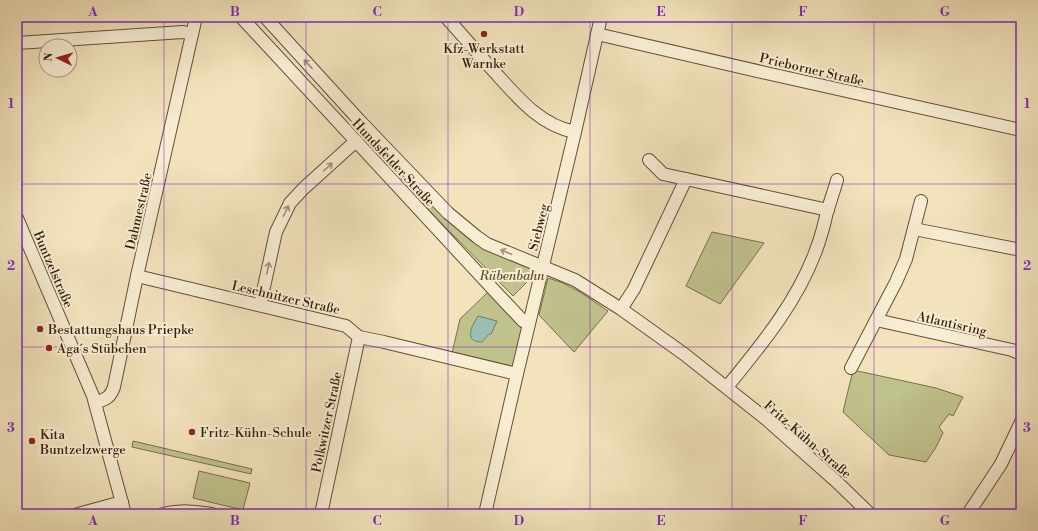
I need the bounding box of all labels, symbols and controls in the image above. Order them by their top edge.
text: A [87,4,98,20]
text: B [230,4,240,20]
text: C [372,4,382,20]
text: D [514,4,524,20]
text: E [656,4,666,20]
text: F [798,4,808,20]
text: G [940,4,951,20]
marker: Kfz-Werkstatt Warnke [479,29,489,39]
north arrow [38,38,78,78]
place label: Kfz-Werkstatt Warnke [443,41,525,72]
street label: Prieborner Straße [758,50,866,90]
text: N [42,52,56,62]
one-way arrow [304,58,313,69]
text: 1 [8,96,15,112]
text: 1 [1024,96,1031,112]
street label: Hundsfelder Straße [349,116,438,210]
one-way arrow [323,162,333,171]
street label: Dahmestraße [122,171,156,251]
street label: Siebweg [525,202,553,252]
one-way arrow [283,205,290,217]
street label: Buntzelstraße [29,228,77,311]
one-way arrow [501,248,513,256]
text: 2 [7,258,15,274]
text: 2 [1023,258,1031,274]
one-way arrow [265,262,273,275]
park label: Rübenbahn [478,268,545,284]
street label: Leschnitzer Straße [230,278,342,318]
street label: Atlantisring [914,308,988,340]
place label: Bestattungshaus Priepke [47,322,195,338]
marker: Bestattungshaus Priepke [35,324,45,334]
place label: Aga´s Stübchen [56,341,147,357]
marker: Aga´s Stübchen [44,343,54,353]
street label: Polkwitzer Straße [308,370,346,474]
street label: Fritz-Kühn-Straße [760,397,855,482]
text: 3 [7,420,15,436]
text: 3 [1023,420,1031,436]
place label: Fritz-Kühn-Schule [200,425,312,441]
place label: Kita Buntzelzwerge [39,427,126,458]
marker: Fritz-Kühn-Schule [187,427,197,437]
marker: Kita Buntzelzwerge [27,436,37,446]
text: A [87,513,98,529]
text: B [230,513,240,529]
text: C [372,513,382,529]
text: D [514,513,524,529]
text: E [656,513,666,529]
text: F [798,513,808,529]
text: G [940,513,951,529]

